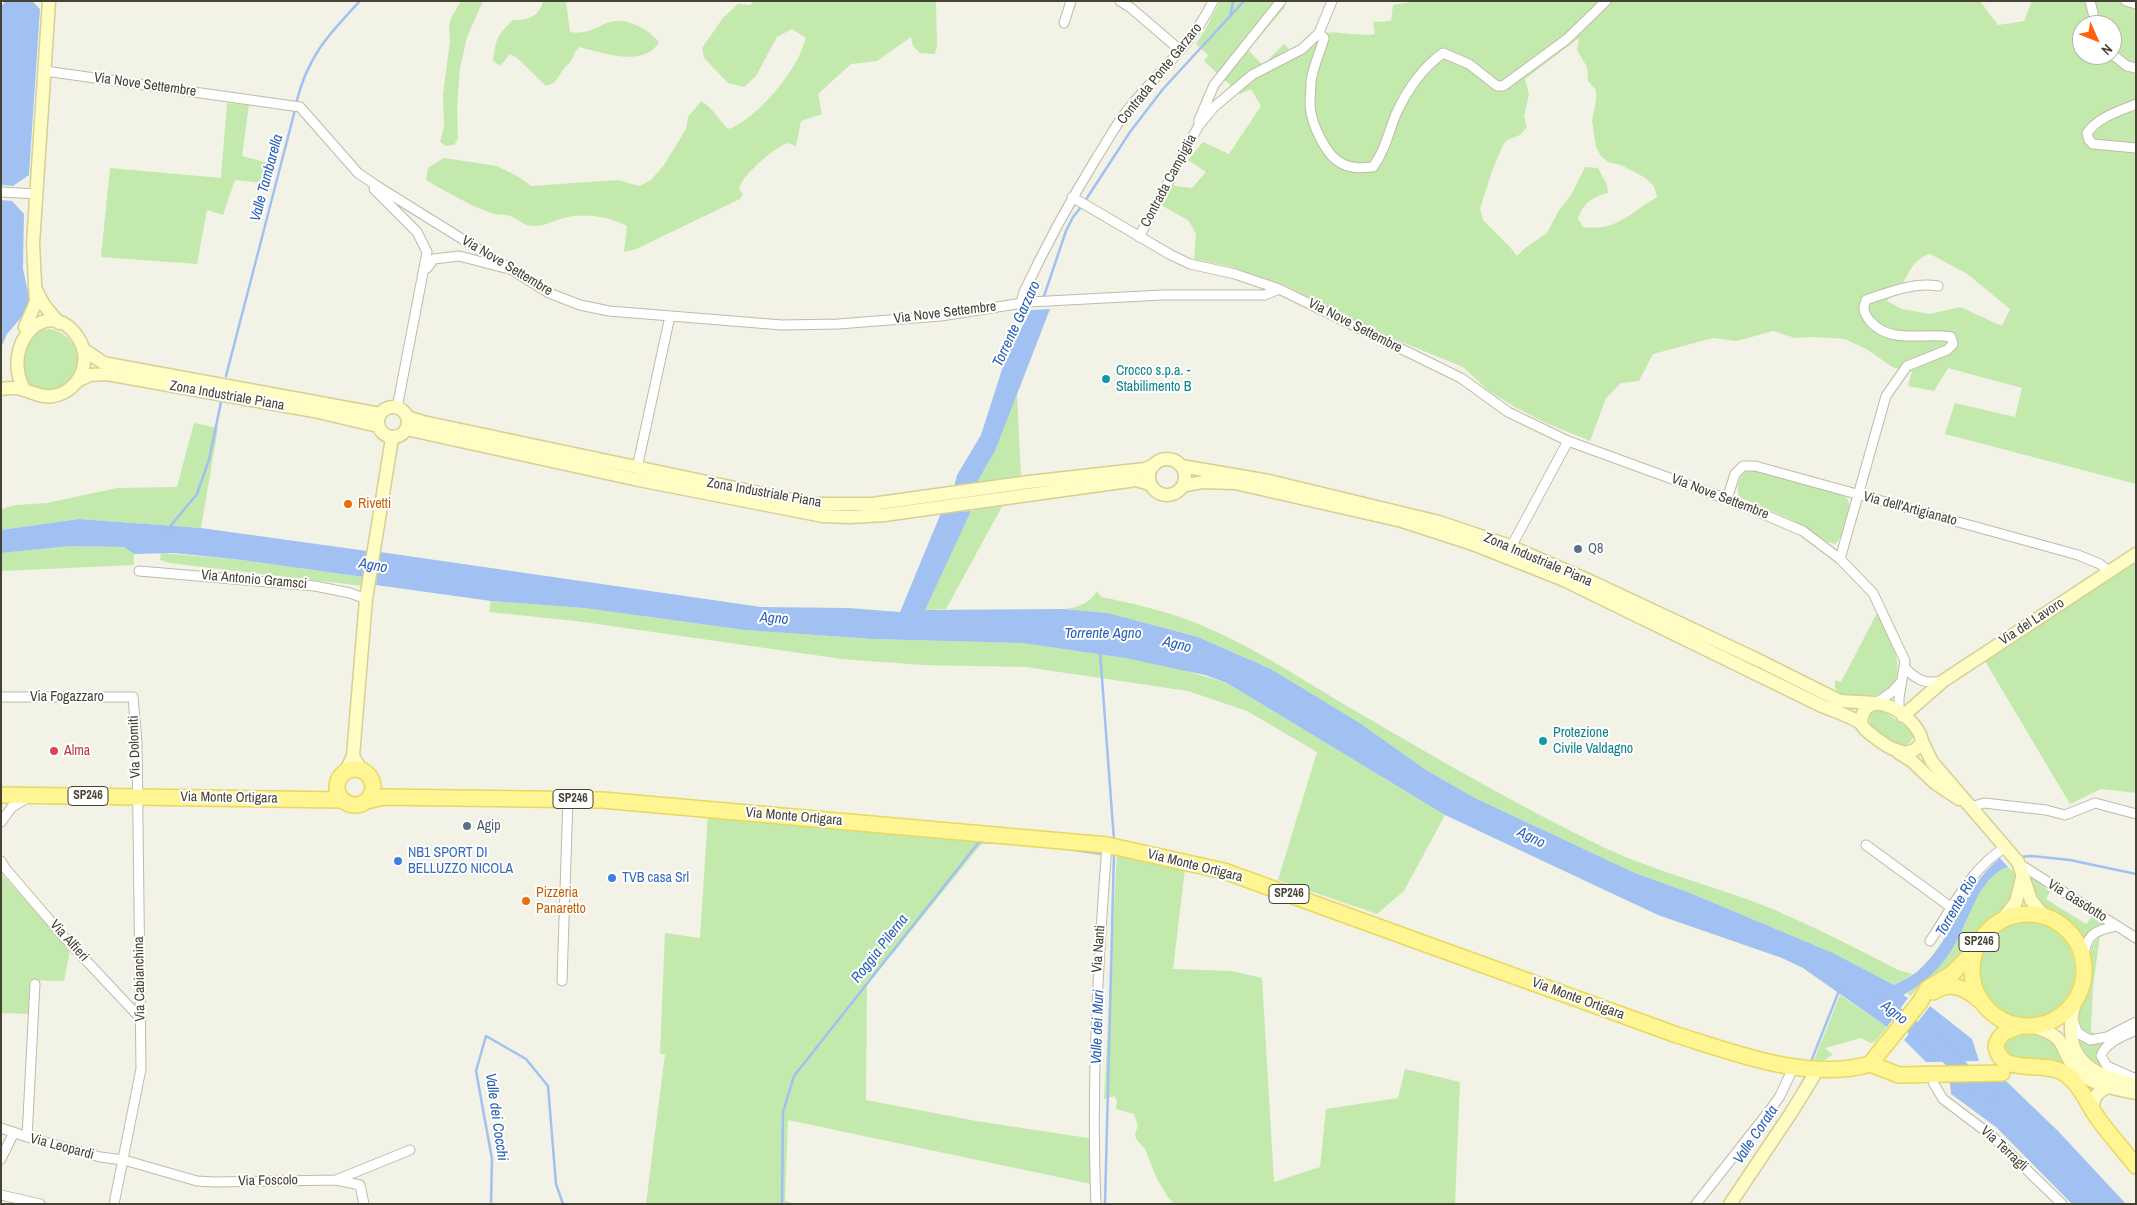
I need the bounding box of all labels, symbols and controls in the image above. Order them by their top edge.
north arrow [2072,15,2122,65]
street label: Contrada Ponte Garzaro [1114,20,1206,128]
text: N [2098,40,2116,59]
street label: Via Nove Settembre [93,70,197,100]
water label: Valle Tambarella [247,132,287,224]
street label: Contrada Campiglia [1137,132,1201,230]
street label: Via Nove Settembre [458,232,556,300]
water label: Torrente Garzaro [989,278,1045,370]
street label: Via Nove Settembre [1305,295,1405,357]
street label: Via Nove Settembre [893,298,997,328]
place label: Crocco s.p.a. - Stabilimento B [1116,363,1191,396]
marker: Crocco s.p.a. - Stabilimento B [1100,373,1112,385]
street label: Zona Industriale Piana [168,378,286,414]
street label: Via Nove Settembre [1669,471,1771,523]
street label: Zona Industriale Piana [705,475,823,511]
street label: Via dell'Artigianato [1861,488,1959,530]
place label: Rivetti [358,496,391,512]
marker: Rivetti [342,498,354,510]
street label: Zona Industriale Piana [1481,530,1595,590]
place label: Q8 [1588,541,1603,557]
marker: Q8 [1572,543,1584,555]
water label: Agno [357,555,389,577]
street label: Via Antonio Gramsci [200,567,308,593]
street label: Via del Lavoro [1996,595,2068,649]
water label: Agno [759,609,789,629]
water label: Torrente Agno [1065,625,1141,643]
water label: Agno [1161,633,1193,657]
street label: Via Fogazzaro [30,689,104,705]
street label: Via Dolomiti [126,715,144,779]
place label: Protezione Civile Valdagno [1553,725,1633,758]
marker: Protezione Civile Valdagno [1537,735,1549,747]
place label: Alma [64,743,90,759]
marker: Alma [48,745,60,757]
road number: SP246 [68,786,108,806]
street label: Via Monte Ortigara [180,789,278,807]
road number: SP246 [553,790,593,809]
street label: Via Monte Ortigara [745,804,843,830]
place label: Agip [477,818,501,834]
marker: Agip [461,820,473,832]
water label: Agno [1514,824,1548,852]
place label: NB1 SPORT DI BELLUZZO NICOLA [408,845,513,878]
street label: Via Monte Ortigara [1146,846,1244,886]
marker: NB1 SPORT DI BELLUZZO NICOLA [392,855,404,867]
place label: TVB casa Srl [622,870,689,886]
marker: TVB casa Srl [606,872,618,884]
water label: Torrente Rio [1932,872,1982,940]
street label: Via Gasdotto [2044,876,2110,926]
road number: SP246 [1269,884,1309,904]
place label: Pizzeria Panaretto [536,885,586,918]
marker: Pizzeria Panaretto [520,895,532,907]
water label: Roggia Pilerna [848,911,912,987]
street label: Via Alfieri [46,917,92,965]
street label: Via Nanti [1089,925,1109,973]
road number: SP246 [1959,932,1999,952]
street label: Via Cabianchina [131,936,149,1022]
street label: Via Monte Ortigara [1529,974,1627,1024]
water label: Valle dei Muri [1088,989,1108,1065]
water label: Agno [1877,997,1911,1029]
water label: Valle dei Cocchi [481,1072,511,1162]
water label: Valle Corata [1730,1102,1782,1168]
street label: Via Terragli [1977,1123,2031,1175]
street label: Via Leopardi [28,1130,96,1164]
street label: Via Foscolo [238,1172,298,1190]

